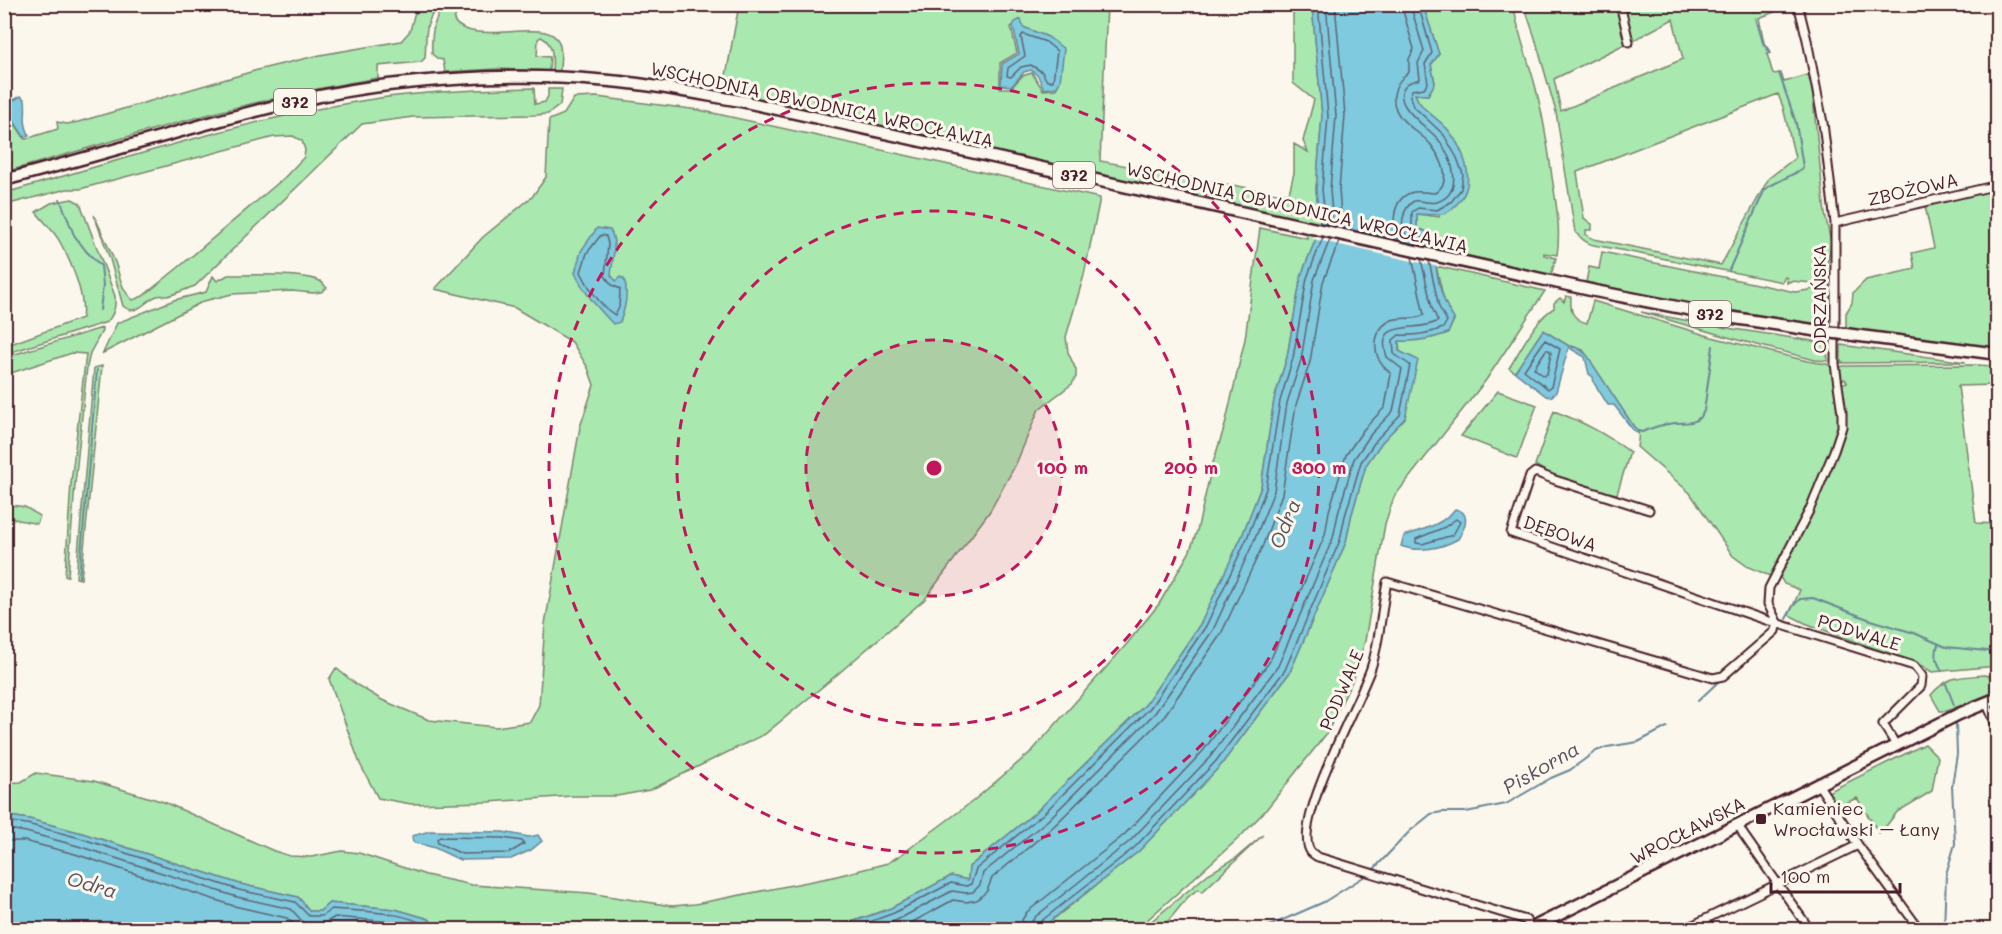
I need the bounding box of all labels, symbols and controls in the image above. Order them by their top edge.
street label: WSCHODNIA OBWODNICA WROCŁAWIA [648,56,996,152]
road number: 372 [274,89,316,115]
street label: WSCHODNIA OBWODNICA WROCŁAWIA [1124,156,1471,258]
road number: 372 [1053,162,1095,188]
street label: ZBOŻOWA [1865,167,1960,211]
street label: ODRZAŃSKA [1807,244,1831,354]
road number: 372 [1689,301,1731,327]
text: 100 m [1036,455,1088,479]
text: 200 m [1164,455,1218,479]
text: 300 m [1292,455,1346,479]
centre of rings [924,458,944,478]
water label: Odra [1262,495,1306,552]
street label: DĘBOWA [1520,509,1600,557]
street label: PODWALE [1815,608,1904,656]
street label: PODWALE [1313,645,1369,734]
water label: Piskorna [1498,735,1583,799]
street label: WROCŁAWSKA [1626,791,1749,869]
place label: Kamieniec Wrocławski – Łany [1773,796,1940,841]
marker: Kamieniec Wrocławski – Łany [1754,812,1768,826]
scale bar [1771,856,1900,894]
text: 100 m [1780,864,1830,888]
water label: Odra [64,865,120,904]

